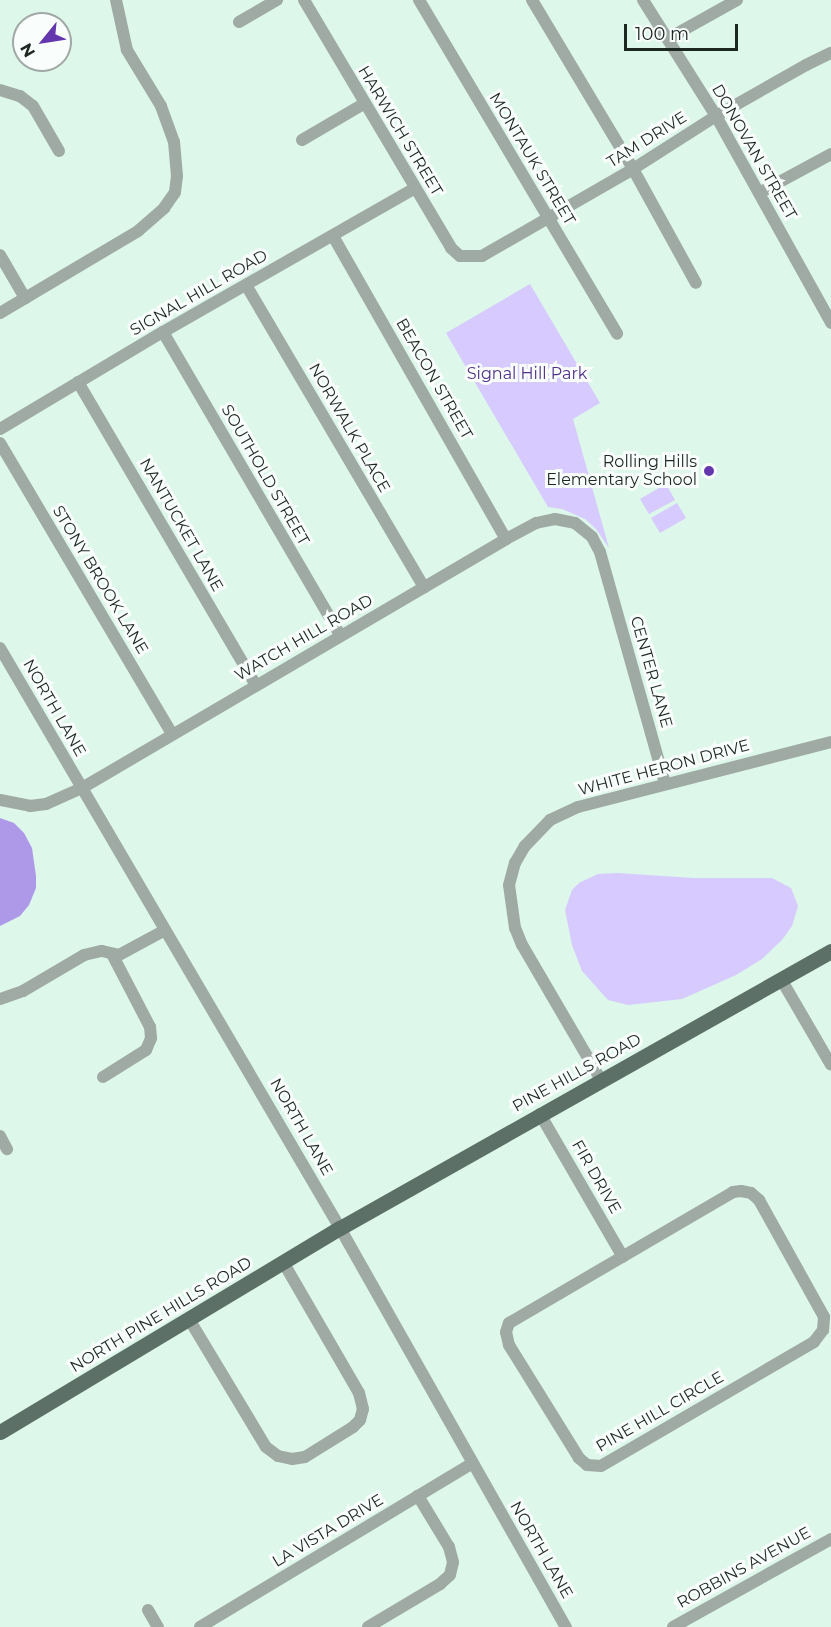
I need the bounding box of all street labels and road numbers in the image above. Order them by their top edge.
street label: HARWICH STREET [354,63,446,199]
street label: DONOVAN STREET [707,81,801,223]
street label: MONTAUK STREET [485,89,579,229]
street label: TAM DRIVE [604,108,690,172]
street label: SIGNAL HILL ROAD [127,246,271,340]
street label: BEACON STREET [392,315,476,443]
street label: NORWALK PLACE [304,360,394,496]
street label: SOUTHOLD STREET [217,401,313,549]
street label: NANTUCKET LANE [135,455,227,595]
street label: STONY BROOK LANE [48,502,152,658]
street label: WATCH HILL ROAD [232,591,376,685]
street label: CENTER LANE [626,614,676,730]
street label: NORTH LANE [18,656,90,760]
street label: WHITE HERON DRIVE [576,736,752,800]
street label: PINE HILLS ROAD [509,1030,645,1116]
street label: NORTH LANE [265,1075,337,1179]
street label: FIR DRIVE [567,1137,625,1217]
street label: NORTH PINE HILLS ROAD [67,1253,255,1377]
street label: PINE HILL CIRCLE [593,1368,727,1456]
street label: LA VISTA DRIVE [269,1490,387,1572]
street label: NORTH LANE [505,1498,577,1602]
street label: ROBBINS AVENUE [674,1523,814,1613]

